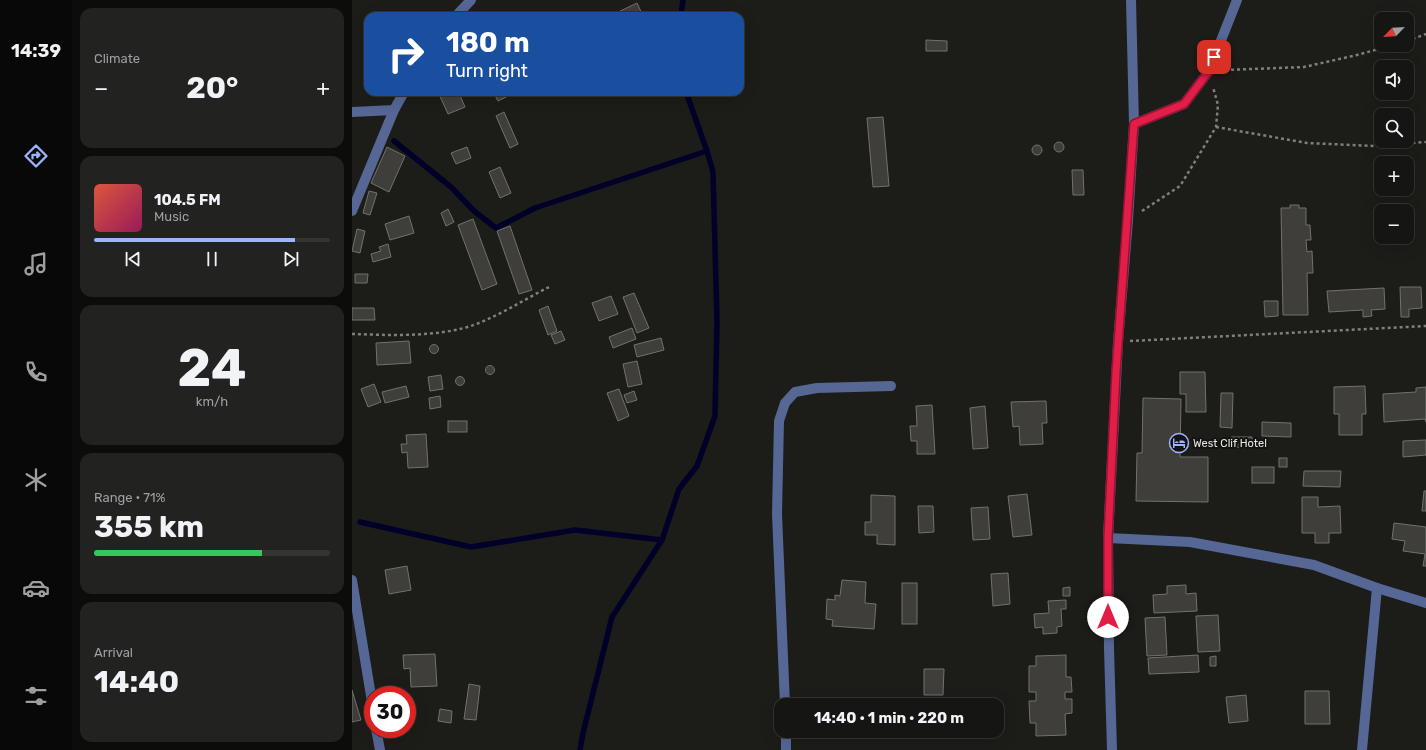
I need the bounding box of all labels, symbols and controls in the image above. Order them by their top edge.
north arrow [1374,12,1414,52]
map controls [1374,12,1414,244]
text: 180 m [446,26,530,59]
icon: right [380,28,432,80]
text: 14:39 [11,40,61,62]
pin [1197,40,1231,74]
icon: arrive [1203,46,1225,68]
text: Climate [94,51,140,66]
text: Turn right [446,60,528,82]
button: sound [1374,60,1414,100]
text: 20° [186,70,238,106]
text: − [94,75,108,102]
text: + [316,75,330,102]
button: search [1374,108,1414,148]
icon: directions [22,142,50,170]
button: + [1374,156,1414,196]
text: 104.5 FM [154,191,221,209]
button: − [1374,204,1414,244]
text: Music [154,209,189,224]
icon: previous [122,248,144,270]
icon: pause [201,248,223,270]
icon: next [280,248,302,270]
icon: music [22,250,50,278]
text: 24 [177,337,247,399]
icon: phone [22,358,50,386]
text: km/h [196,394,228,409]
hotel icon: West Clif Hotel [1168,432,1190,454]
place label: West Clif Hotel [1193,437,1267,450]
icon: climate [22,466,50,494]
text: Range · 71% [94,490,165,505]
text: 355 km [94,509,204,545]
icon: car [22,574,50,602]
position arrow [1087,596,1129,638]
text: Arrival [94,645,133,660]
text: 14:40 [94,664,179,700]
icon: filters [22,682,50,710]
speed limit sign: 30 [364,686,416,738]
text: 14:40 · 1 min · 220 m [814,709,964,727]

